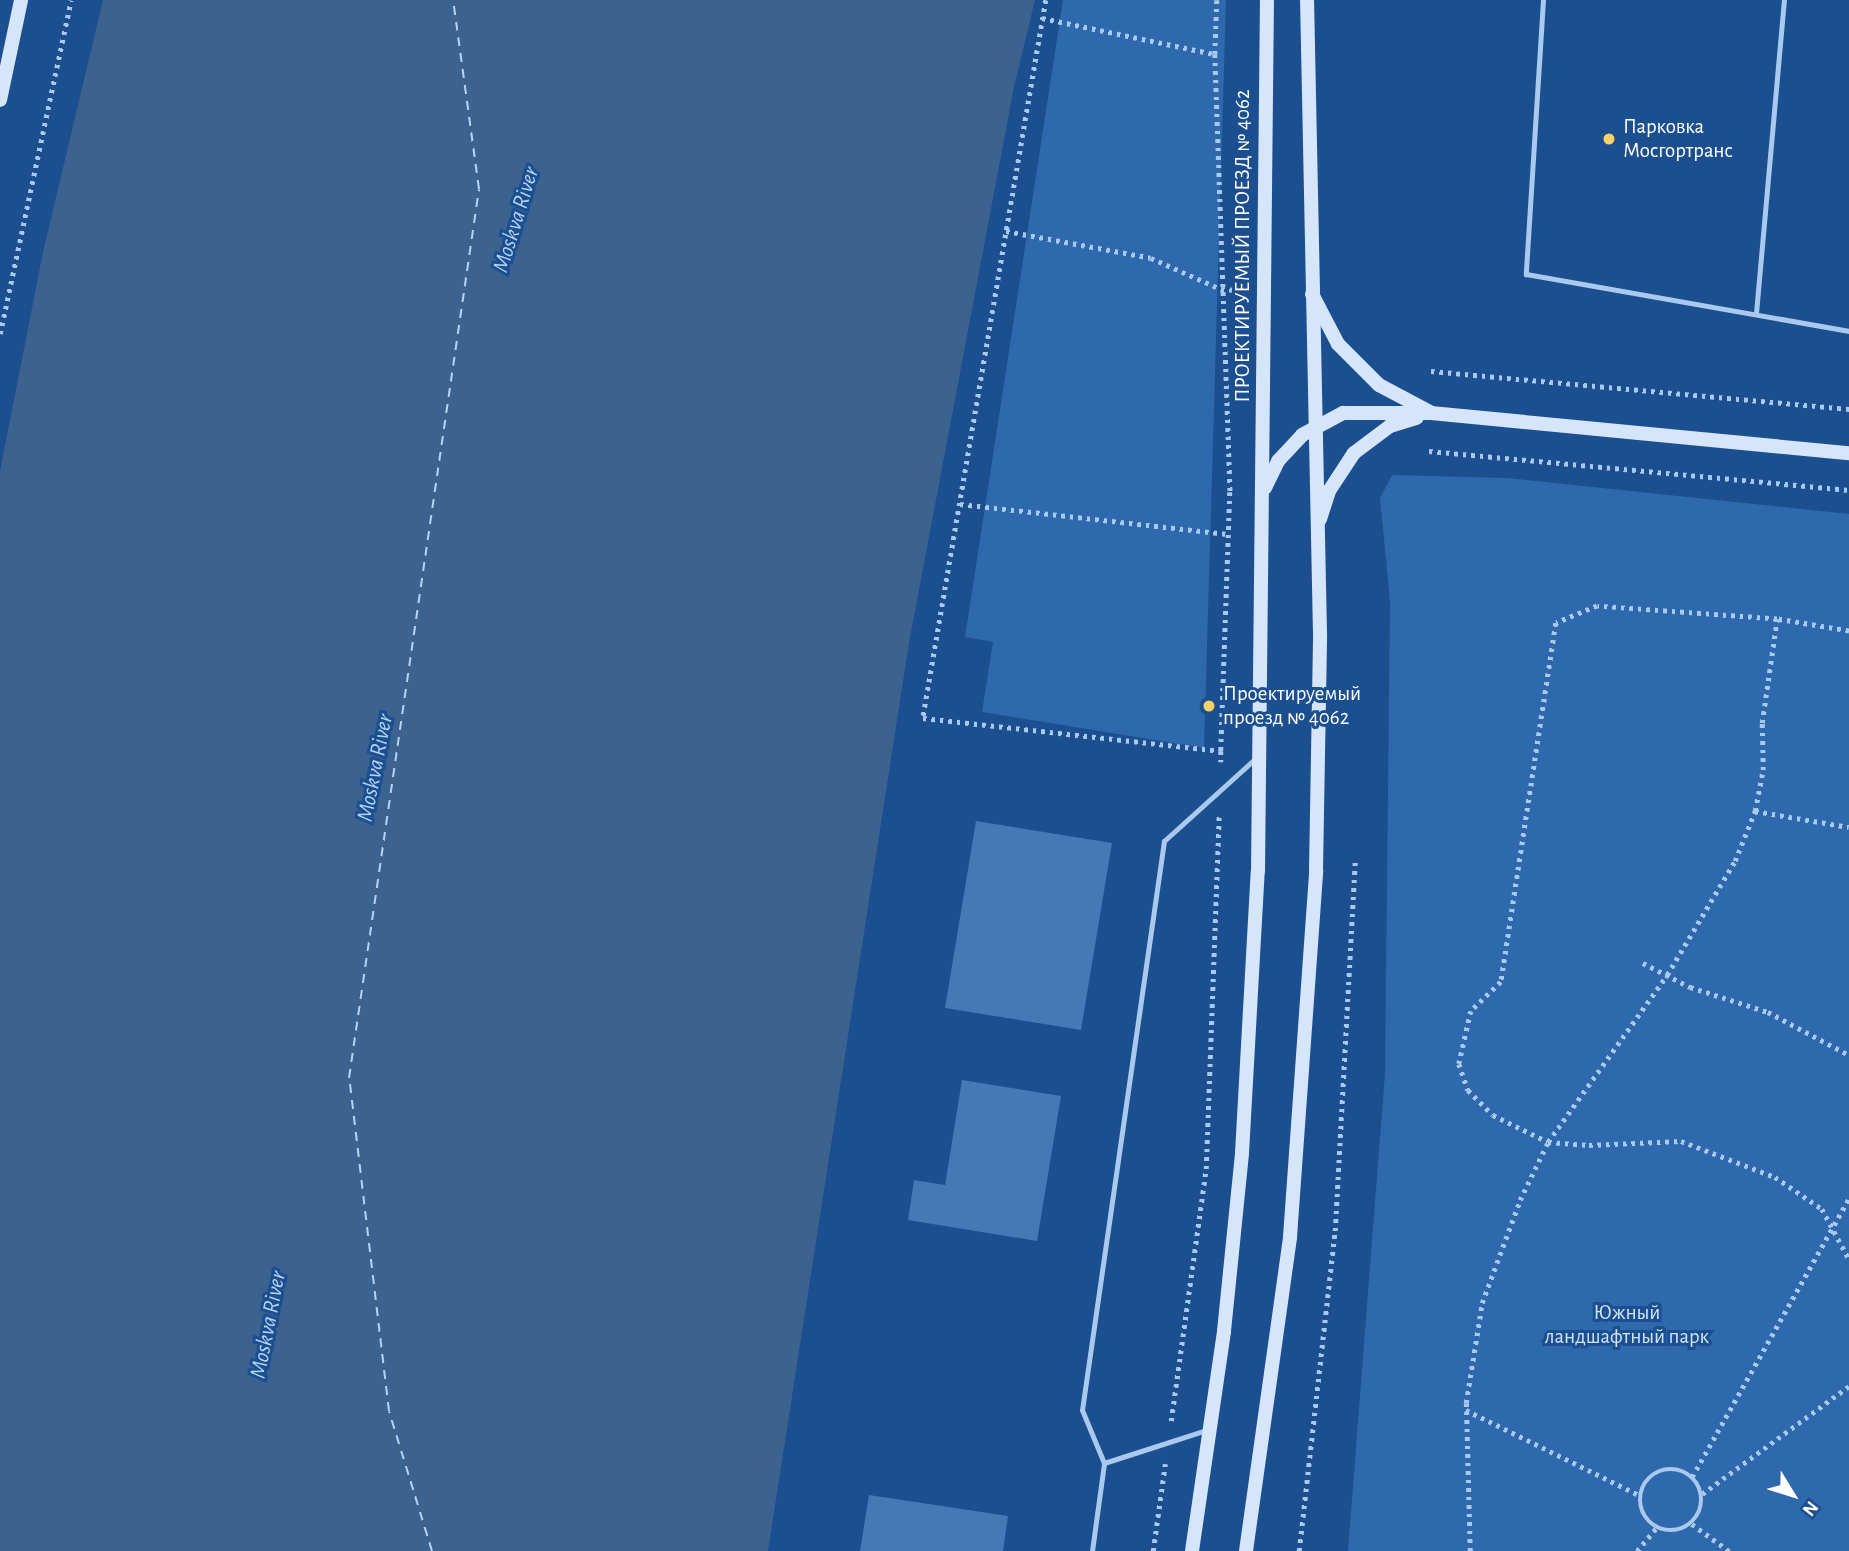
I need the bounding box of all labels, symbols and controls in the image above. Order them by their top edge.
street label: ПРОЕКТИРУЕМЫЙ ПРОЕЗД № 4062 [1230,89,1256,403]
place label: Парковка Мосгортранс [1623,114,1733,164]
marker: Парковка Мосгортранс [1601,131,1617,147]
water label: Moskva River [488,164,546,276]
place label: Проектируемый проезд № 4062 [1223,681,1361,731]
marker: Проектируемый проезд № 4062 [1201,698,1217,714]
water label: Moskva River [352,712,400,824]
water label: Moskva River [245,1269,293,1381]
park label: Южный ландшафтный парк [1545,1300,1709,1350]
north arrow [1758,1460,1828,1530]
text: N [1798,1497,1821,1519]

